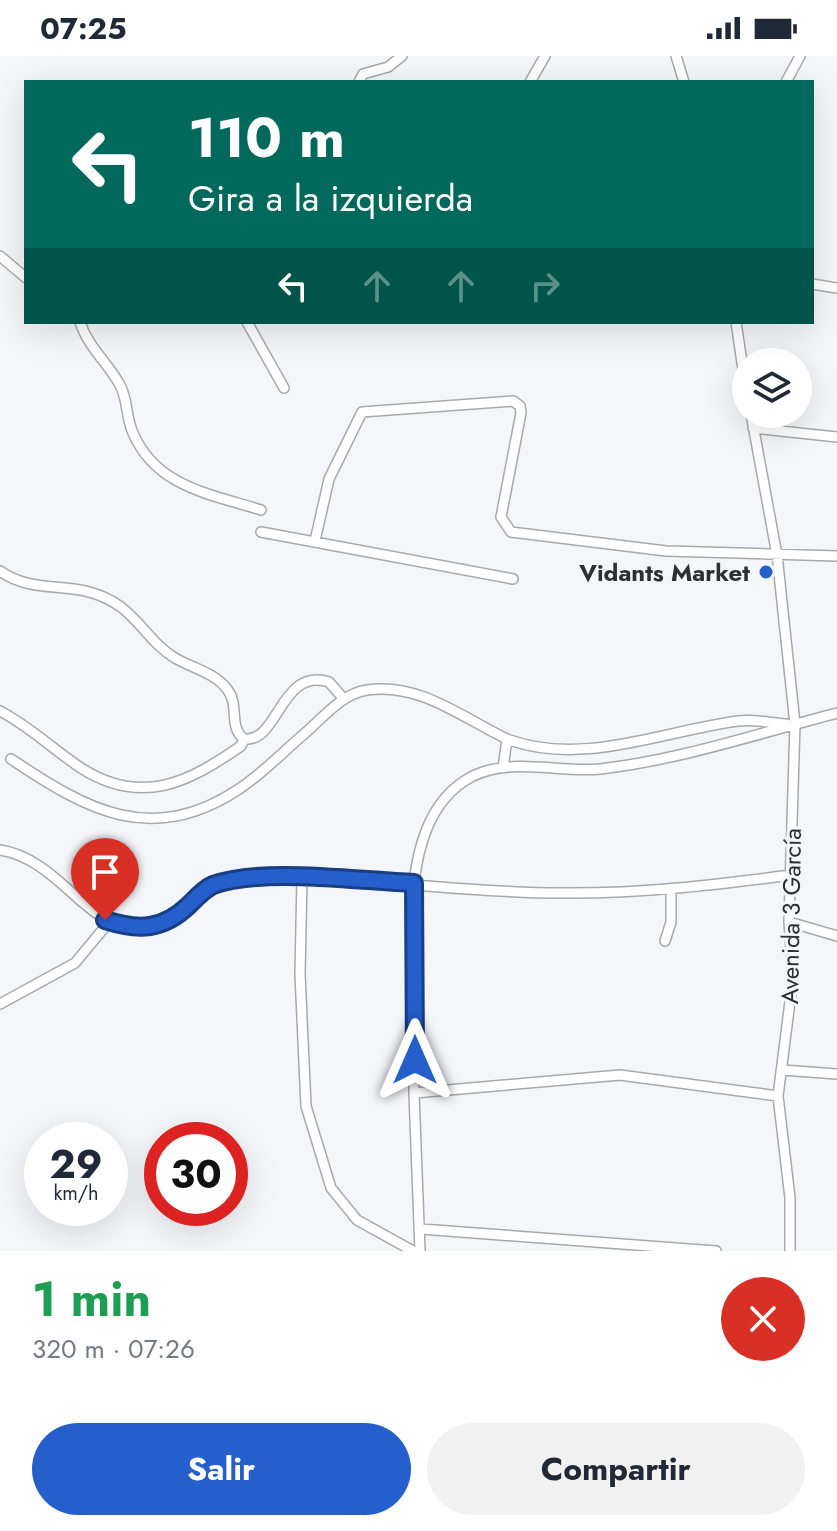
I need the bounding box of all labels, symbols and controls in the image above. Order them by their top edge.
text: 07:25 [40,7,127,50]
text: 110 m [188,97,345,178]
icon: left [56,112,160,216]
text: Gira a la izquierda [188,172,473,224]
icon: left [271,264,315,308]
icon: ahead [355,264,399,308]
icon: ahead [439,264,483,308]
icon: right [523,264,567,308]
map controls [732,348,812,428]
button: layers [732,348,812,428]
place label: Vidants Market [578,555,750,590]
marker: Vidants Market [757,563,775,581]
street label: Avenida 3 García [772,828,810,1004]
pin [71,838,139,920]
icon: arrive [83,850,127,894]
position arrow [373,1018,457,1102]
speed limit sign: 30 [144,1122,248,1226]
text: 29 [50,1135,103,1193]
text: km/h [53,1179,99,1208]
text: 1 min [32,1265,151,1334]
button: close [721,1277,805,1361]
text: 320 m · 07:26 [32,1330,195,1368]
button: Salir [32,1423,411,1515]
button: Compartir [427,1423,805,1515]

